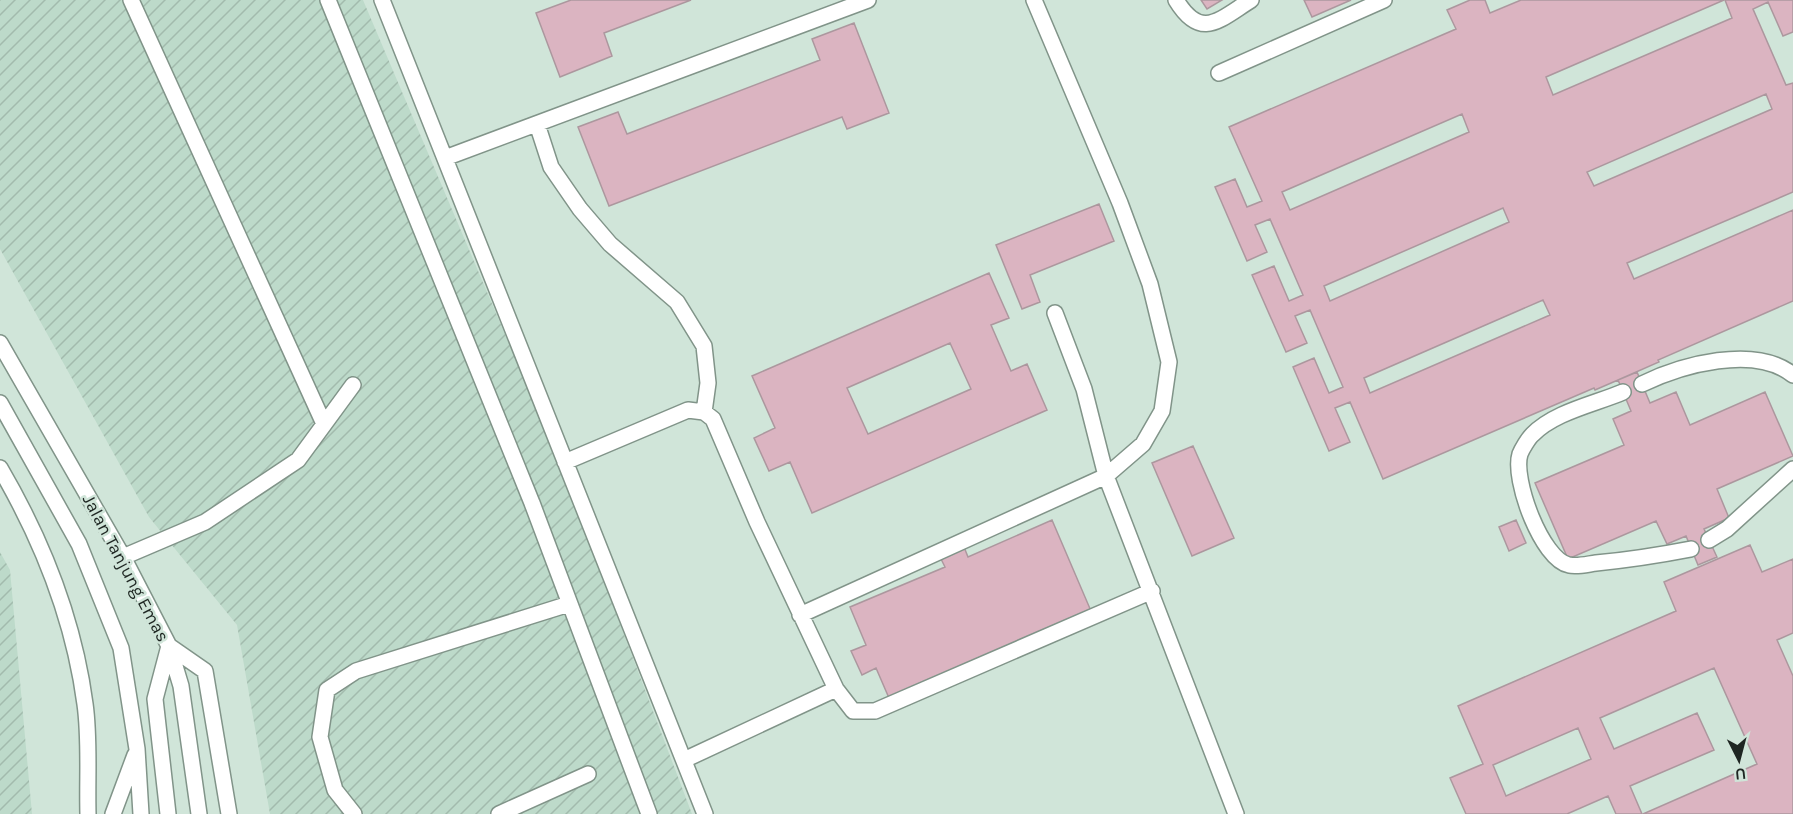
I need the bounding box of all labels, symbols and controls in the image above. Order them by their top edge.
street label: Jalan Tanjung Emas [78,491,174,645]
north arrow [1709,730,1769,790]
text: U [1734,764,1747,784]

